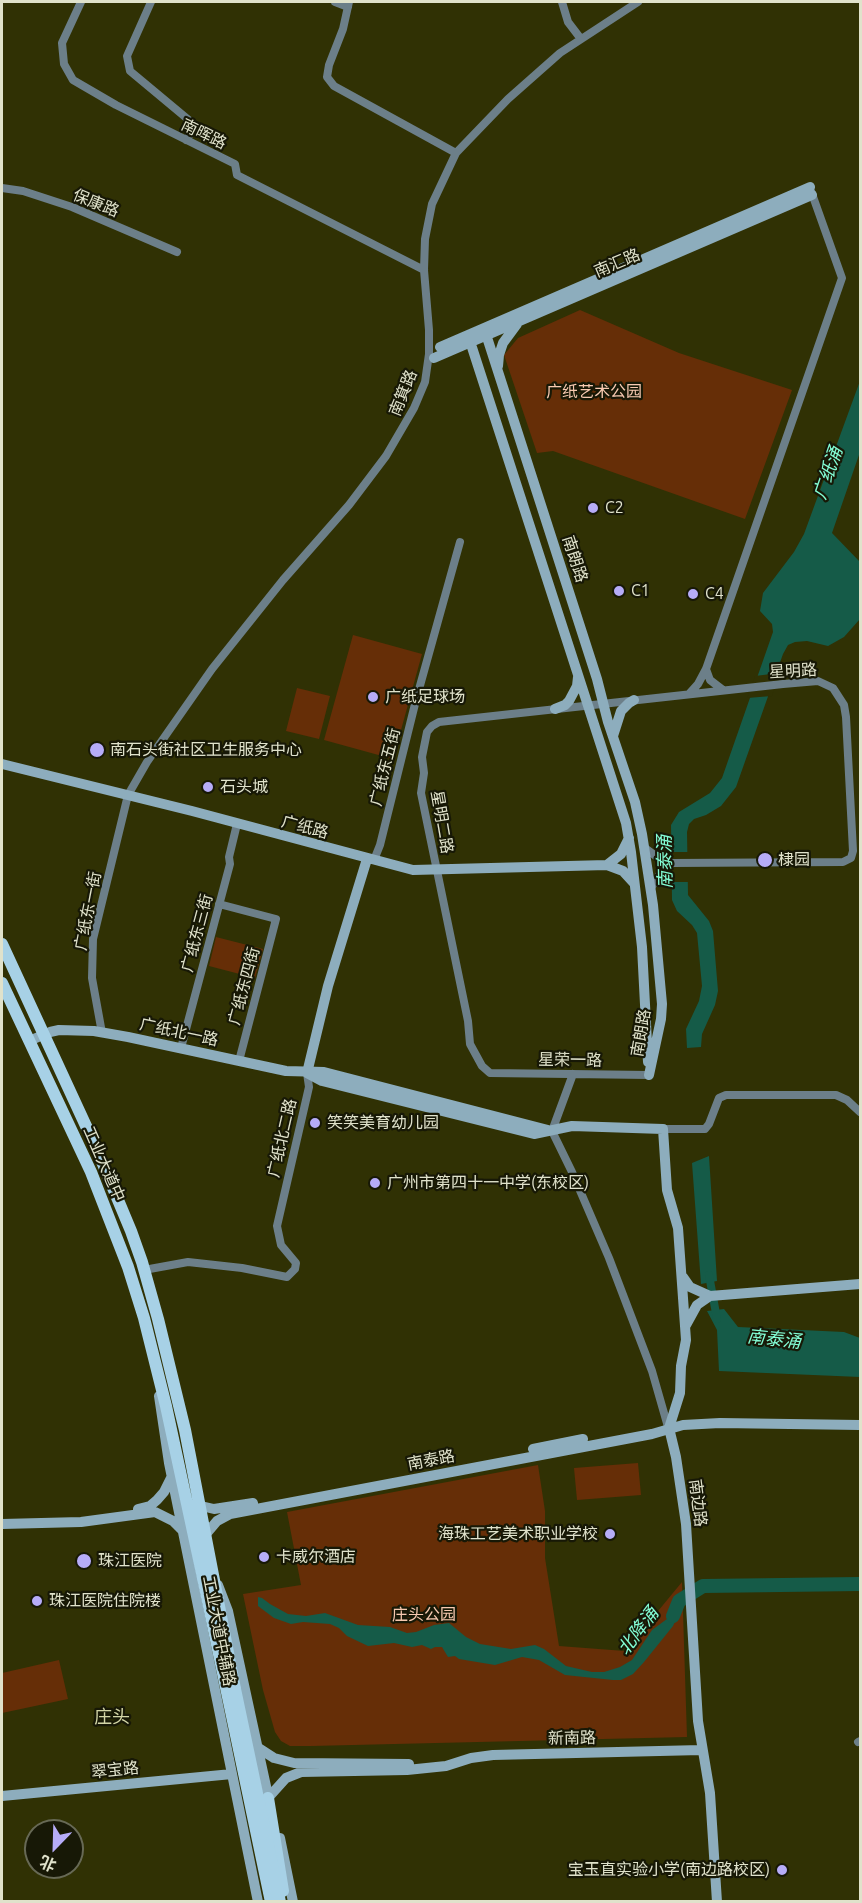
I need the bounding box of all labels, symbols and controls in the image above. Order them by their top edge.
street label: 南晖路 [178,115,230,153]
street label: 保康路 [70,185,122,221]
street label: 南汇路 [591,245,643,281]
street label: 南箕路 [385,367,421,419]
park label: 广纸艺术公园 [546,382,642,402]
water label: 广纸涌 [809,444,847,502]
place label: C2 [605,498,624,518]
marker: C2 [586,501,600,515]
street label: 南朗路 [558,533,592,585]
place label: C1 [631,581,650,601]
marker: C1 [612,584,626,598]
place label: C4 [705,584,724,604]
marker: C4 [686,587,700,601]
street label: 星明路 [769,660,817,682]
place label: 广纸足球场 [385,687,465,707]
marker: 广纸足球场 [366,690,380,704]
street label: 广纸东五街 [366,726,404,808]
place label: 南石头街社区卫生服务中心 [110,740,302,760]
marker: 南石头街社区卫生服务中心 [88,741,106,759]
place label: 石头城 [220,777,268,797]
marker: 石头城 [201,780,215,794]
street label: 星明二路 [427,789,457,855]
street label: 广纸路 [279,812,331,842]
water label: 南泰涌 [654,835,676,889]
place label: 棣园 [778,850,810,870]
marker: 棣园 [756,851,774,869]
street label: 广纸东一街 [71,870,105,952]
street label: 广纸东三街 [177,892,217,974]
street label: 广纸东四街 [224,945,264,1027]
street label: 南朗路 [627,1008,655,1058]
street label: 广纸北一路 [138,1014,220,1050]
street label: 星荣一路 [538,1050,602,1070]
street label: 广纸北二路 [264,1097,300,1179]
place label: 笑笑美育幼儿园 [327,1113,439,1133]
marker: 笑笑美育幼儿园 [308,1116,322,1130]
street label: 工业大道中 [79,1124,129,1204]
place label: 广州市第四十一中学(东校区) [387,1173,589,1193]
marker: 广州市第四十一中学(东校区) [368,1176,382,1190]
water label: 南泰涌 [746,1325,802,1353]
street label: 南泰路 [406,1446,456,1474]
street label: 南边路 [686,1478,710,1528]
place label: 海珠工艺美术职业学校 [438,1524,598,1544]
marker: 海珠工艺美术职业学校 [603,1527,617,1541]
place label: 卡威尔酒店 [276,1547,356,1567]
marker: 卡威尔酒店 [257,1550,271,1564]
place label: 珠江医院 [98,1551,162,1571]
marker: 珠江医院 [75,1552,93,1570]
street label: 工业大道中辅路 [199,1574,239,1688]
place label: 珠江医院住院楼 [49,1591,161,1611]
marker: 珠江医院住院楼 [30,1594,44,1608]
water label: 北降涌 [613,1603,663,1659]
park label: 庄头公园 [392,1605,456,1625]
district label: 庄头 [94,1706,130,1728]
street label: 新南路 [548,1728,596,1748]
street label: 翠宝路 [90,1758,140,1782]
north arrow [24,1819,84,1879]
text: 北 [37,1852,59,1875]
place label: 宝玉直实验小学(南边路校区) [568,1860,770,1880]
marker: 宝玉直实验小学(南边路校区) [775,1863,789,1877]

